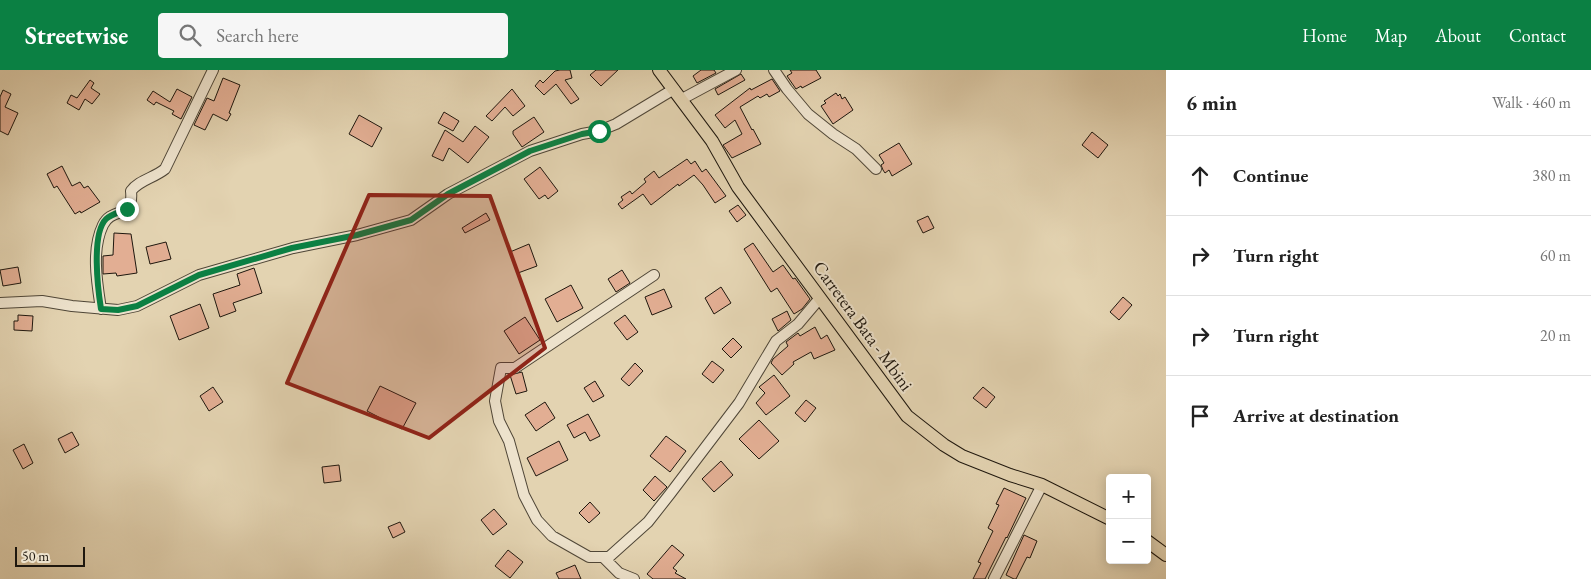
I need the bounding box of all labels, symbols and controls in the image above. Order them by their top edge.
search box [158,13,508,58]
text: Streetwise [25,20,128,51]
icon: search [176,21,204,49]
text: Search here [216,23,299,48]
text: Home [1302,24,1347,47]
text: Map [1375,24,1407,47]
text: About [1435,24,1481,47]
text: Contact [1509,24,1566,47]
text: 6 min [1186,89,1237,116]
text: Walk · 460 m [1492,92,1571,113]
route start [588,120,611,143]
icon: ahead [1186,162,1214,190]
text: Continue [1233,163,1308,188]
text: 380 m [1532,165,1571,186]
route end [116,198,139,221]
icon: right [1186,242,1214,270]
text: Turn right [1233,243,1319,268]
text: 60 m [1540,245,1571,266]
street label: Carretera Bata - Mbini [809,256,919,396]
icon: right [1186,322,1214,350]
text: Turn right [1233,323,1319,348]
text: 20 m [1540,325,1571,346]
icon: arrive [1186,402,1214,430]
text: Arrive at destination [1233,403,1399,428]
map controls [1106,474,1151,564]
button: + [1106,474,1151,519]
button: − [1106,519,1151,564]
scale bar [15,544,85,567]
text: 50 m [22,547,49,565]

